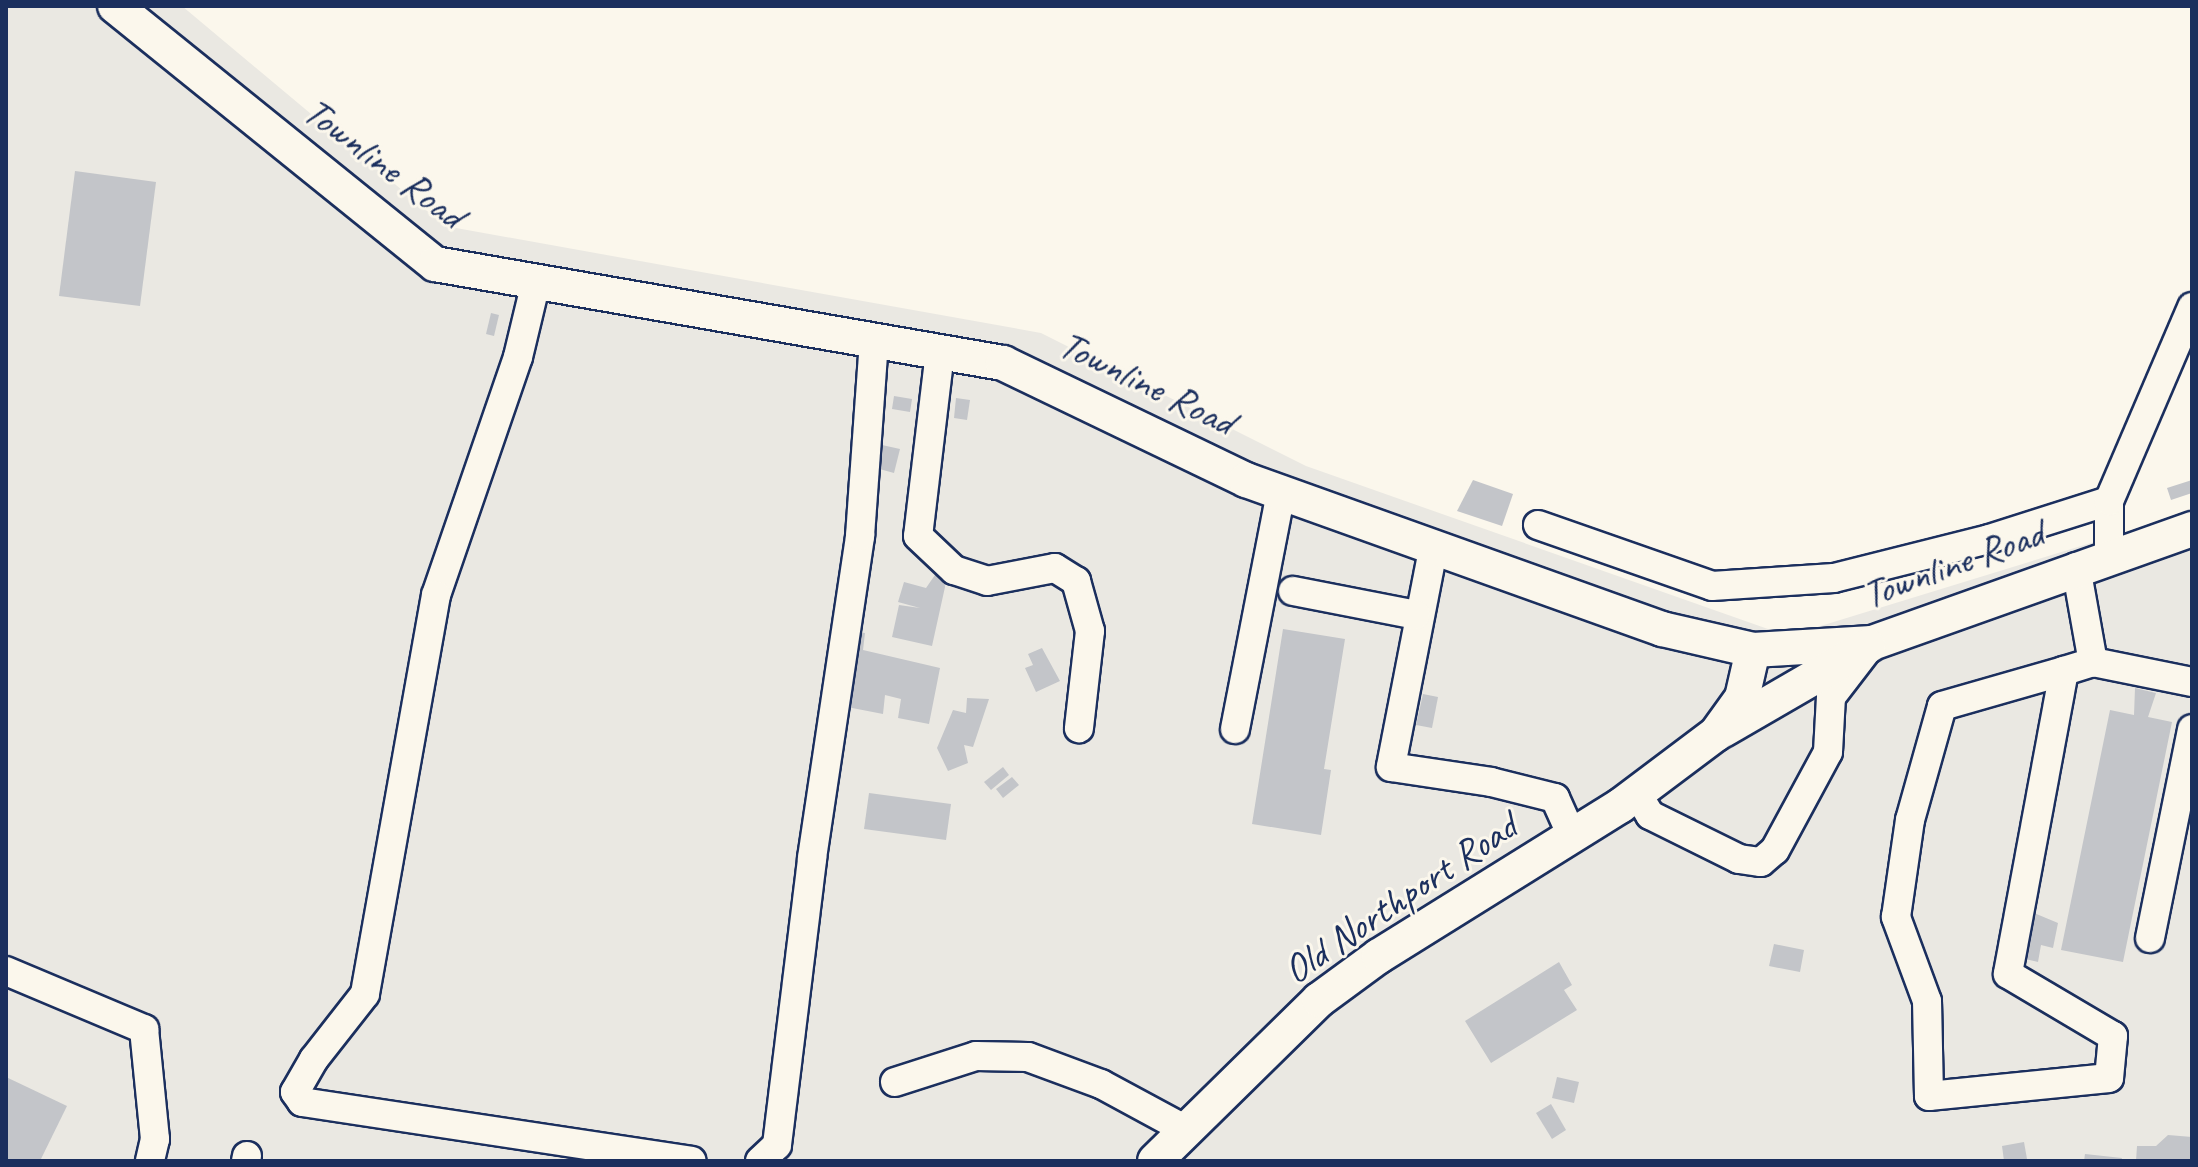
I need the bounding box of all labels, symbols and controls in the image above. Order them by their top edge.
street label: Townline Road [294,87,474,239]
street label: Townline Road [1052,320,1242,446]
street label: Townline Road [1856,509,2050,619]
street label: Old Northport Road [1275,803,1525,993]

